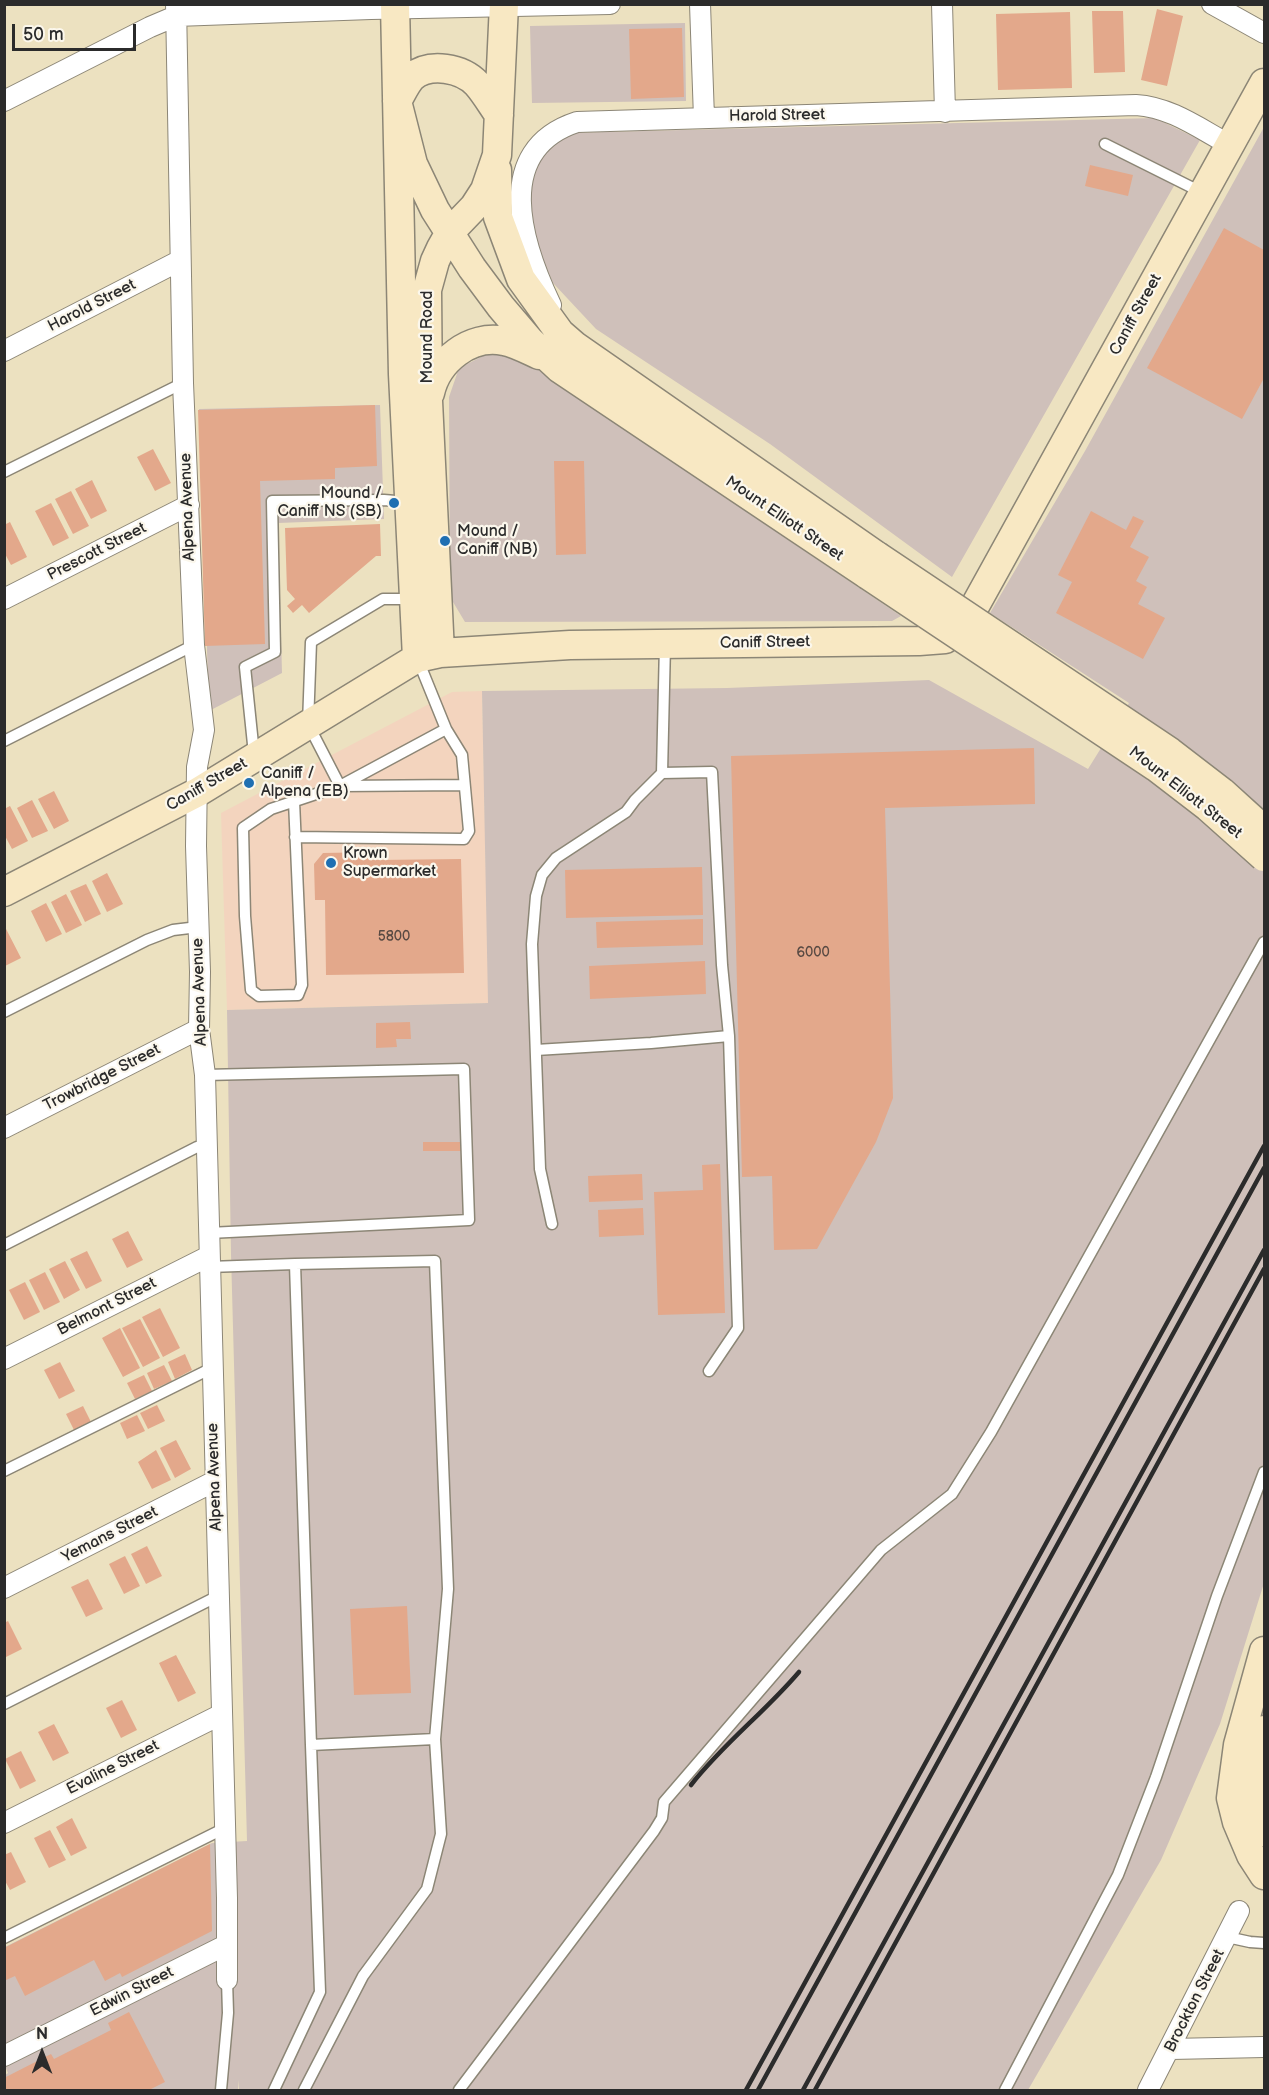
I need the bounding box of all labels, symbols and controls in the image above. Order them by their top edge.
scale bar [15,12,140,50]
text: 50 m [23,24,64,45]
street label: Harold Street [729,106,825,126]
street label: Caniff Street [1106,271,1166,359]
street label: Harold Street [45,276,139,336]
street label: Mound Road [418,291,438,383]
street label: Alpena Avenue [177,453,199,561]
street label: Mount Elliott Street [721,472,847,566]
place label: Mound / Caniff NS (SB) [277,484,382,522]
marker: Mound / Caniff NS (SB) [387,496,401,510]
street label: Prescott Street [44,519,150,585]
place label: Mound / Caniff (NB) [457,522,538,560]
marker: Mound / Caniff (NB) [438,534,452,548]
street label: Caniff Street [720,633,810,653]
street label: Mount Elliott Street [1125,743,1245,843]
street label: Caniff Street [163,754,251,816]
place label: Caniff / Alpena (EB) [261,764,349,802]
marker: Caniff / Alpena (EB) [242,776,256,790]
place label: Krown Supermarket [343,844,436,882]
marker: Krown Supermarket [324,856,338,870]
house number: 5800 [378,929,410,945]
street label: Alpena Avenue [189,938,211,1046]
house number: 6000 [796,945,830,961]
street label: Trowbridge Street [40,1040,164,1116]
street label: Belmont Street [54,1274,160,1340]
street label: Alpena Avenue [204,1423,226,1531]
street label: Yemans Street [59,1503,161,1567]
street label: Evaline Street [64,1736,162,1800]
street label: Brockton Street [1161,1946,1229,2056]
street label: Edwin Street [87,1963,177,2021]
north arrow [12,2023,72,2083]
text: N [36,2025,48,2044]

